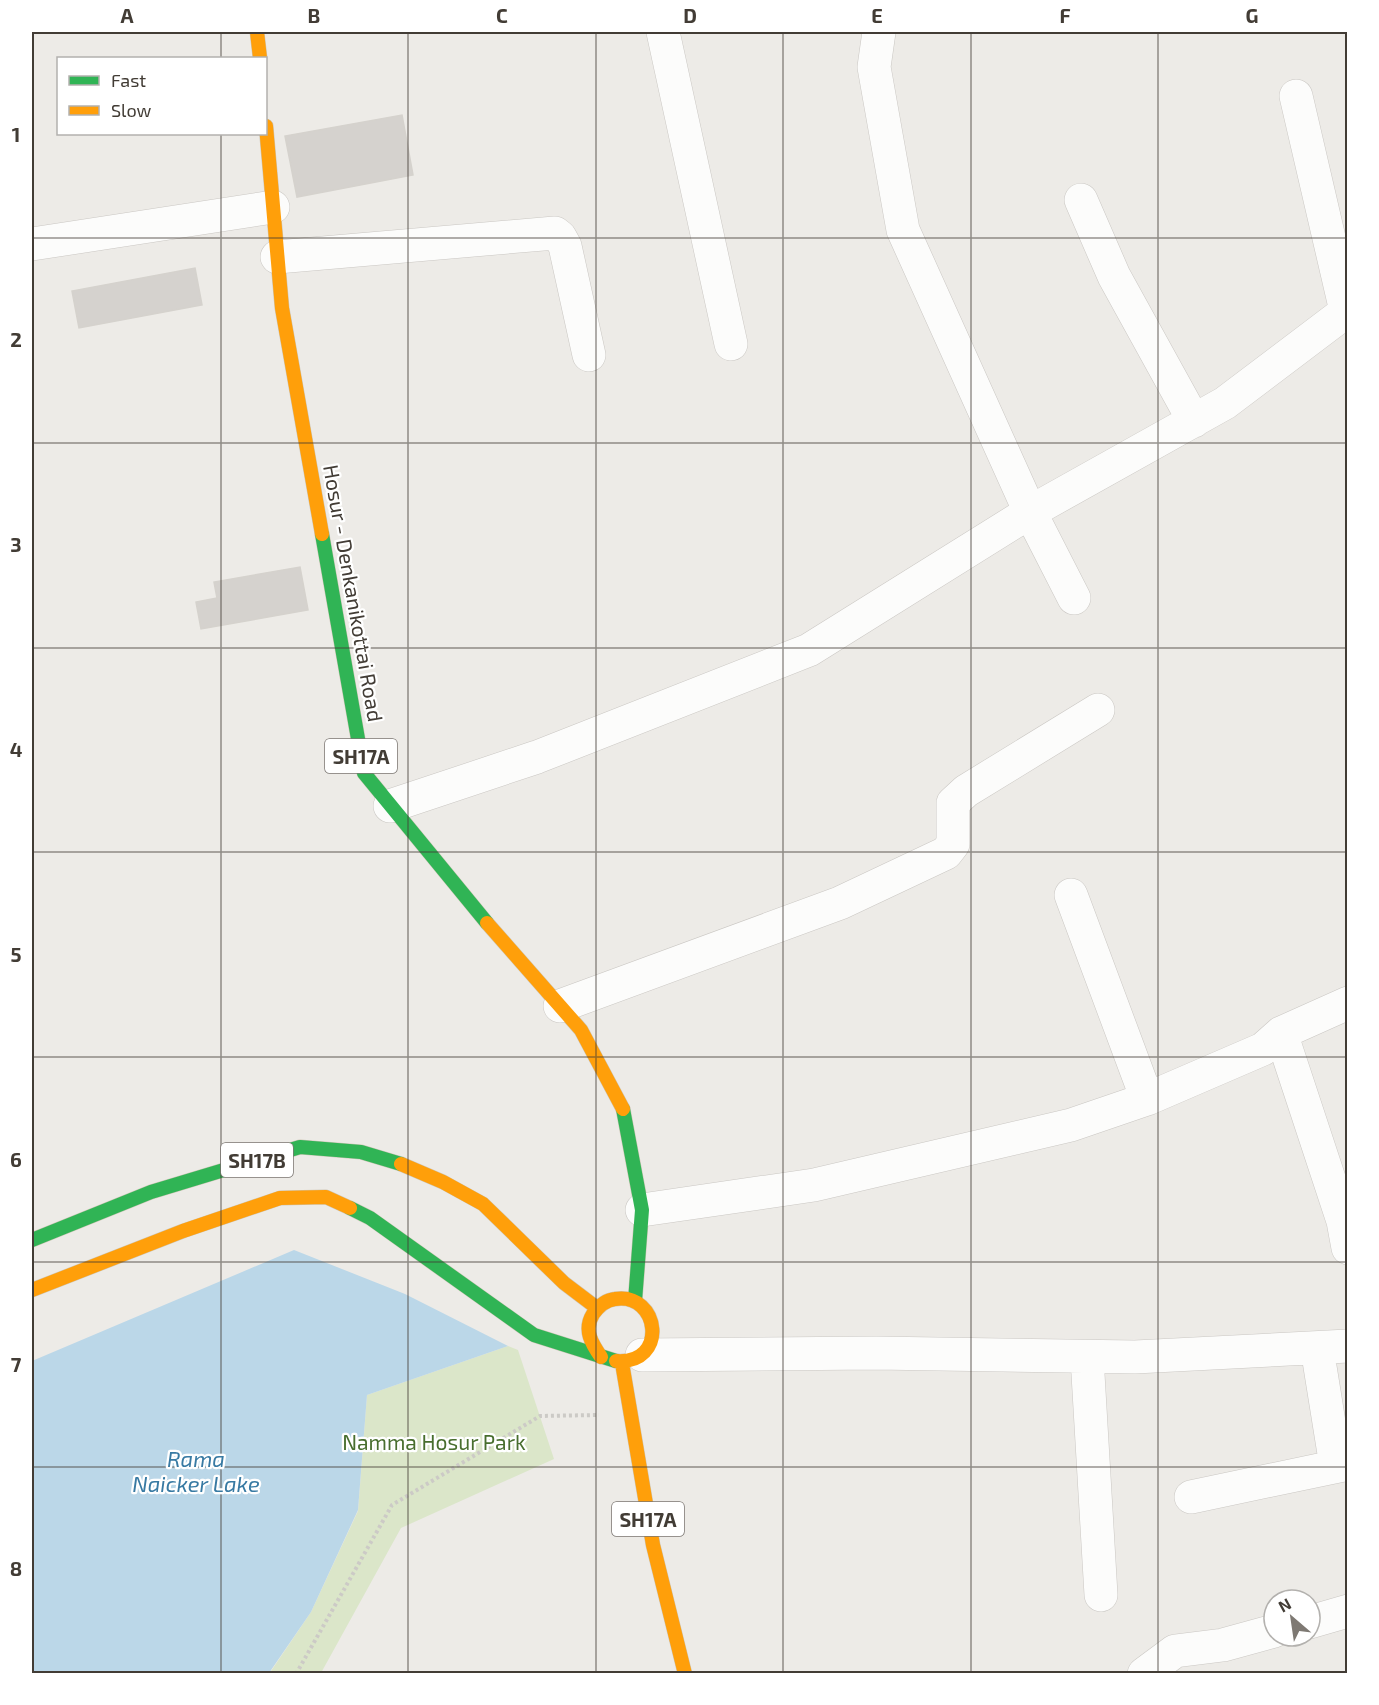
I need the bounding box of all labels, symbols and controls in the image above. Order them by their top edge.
text: A [120,3,134,27]
text: B [308,3,320,27]
text: C [496,3,508,27]
text: D [683,3,697,27]
text: E [871,3,883,27]
text: F [1059,3,1071,27]
text: G [1246,3,1258,27]
legend [57,57,267,135]
text: Fast [111,69,146,91]
text: Slow [111,99,152,121]
text: 1 [12,122,20,146]
text: 2 [10,327,22,351]
street label: Hosur - Denkanikottai Road [319,463,389,723]
text: 3 [10,532,22,556]
text: 4 [10,737,23,761]
road number: SH17A [325,739,397,773]
text: 5 [10,942,22,966]
road number: SH17B [221,1143,293,1177]
text: 6 [10,1147,22,1171]
text: 7 [11,1352,22,1376]
park label: Namma Hosur Park [342,1429,526,1454]
water label: Rama Naicker Lake [132,1445,260,1496]
road number: SH17A [612,1502,684,1536]
text: 8 [10,1556,22,1580]
north arrow [1262,1588,1322,1648]
text: N [1275,1593,1294,1616]

